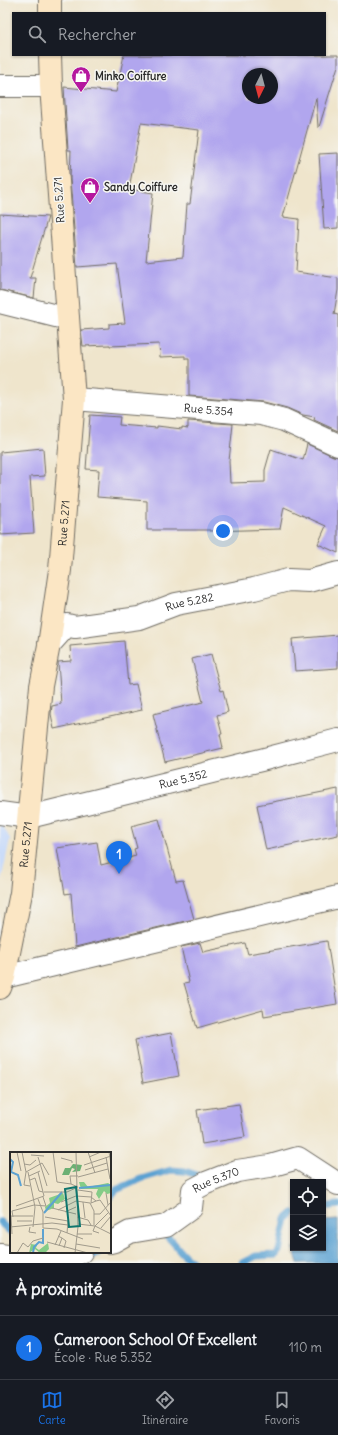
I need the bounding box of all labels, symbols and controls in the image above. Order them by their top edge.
search box [12,12,326,56]
icon: search [26,23,48,45]
text: Rechercher [58,25,136,44]
shop icon: Minko Coiffure [70,65,92,93]
north arrow [242,68,278,104]
place label: Minko Coiffure [95,69,167,83]
street label: Rue 5.271 [50,176,68,224]
shop icon: Sandy Coiffure [79,176,101,204]
place label: Sandy Coiffure [104,180,178,195]
street label: Rue 5.354 [183,401,234,419]
street label: Rue 5.271 [55,499,73,547]
your location [213,521,233,541]
street label: Rue 5.282 [163,590,215,614]
street label: Rue 5.352 [158,766,209,792]
street label: Rue 5.271 [16,821,35,868]
pin: 1 [106,841,132,874]
inset map [10,1152,111,1253]
street label: Rue 5.370 [190,1164,241,1196]
map controls [290,1179,326,1251]
button: locate [290,1179,326,1215]
button: layers [290,1215,326,1251]
text: À proximité [16,1278,102,1300]
text: Cameroon School Of Excellent [54,1330,257,1349]
text: 1 [26,1339,32,1356]
text: 110 m [289,1339,322,1356]
text: École · Rue 5.352 [54,1349,152,1366]
tab: Carte [38,1389,66,1427]
tab: Itinéraire [142,1389,188,1427]
tab: Favoris [264,1389,300,1427]

